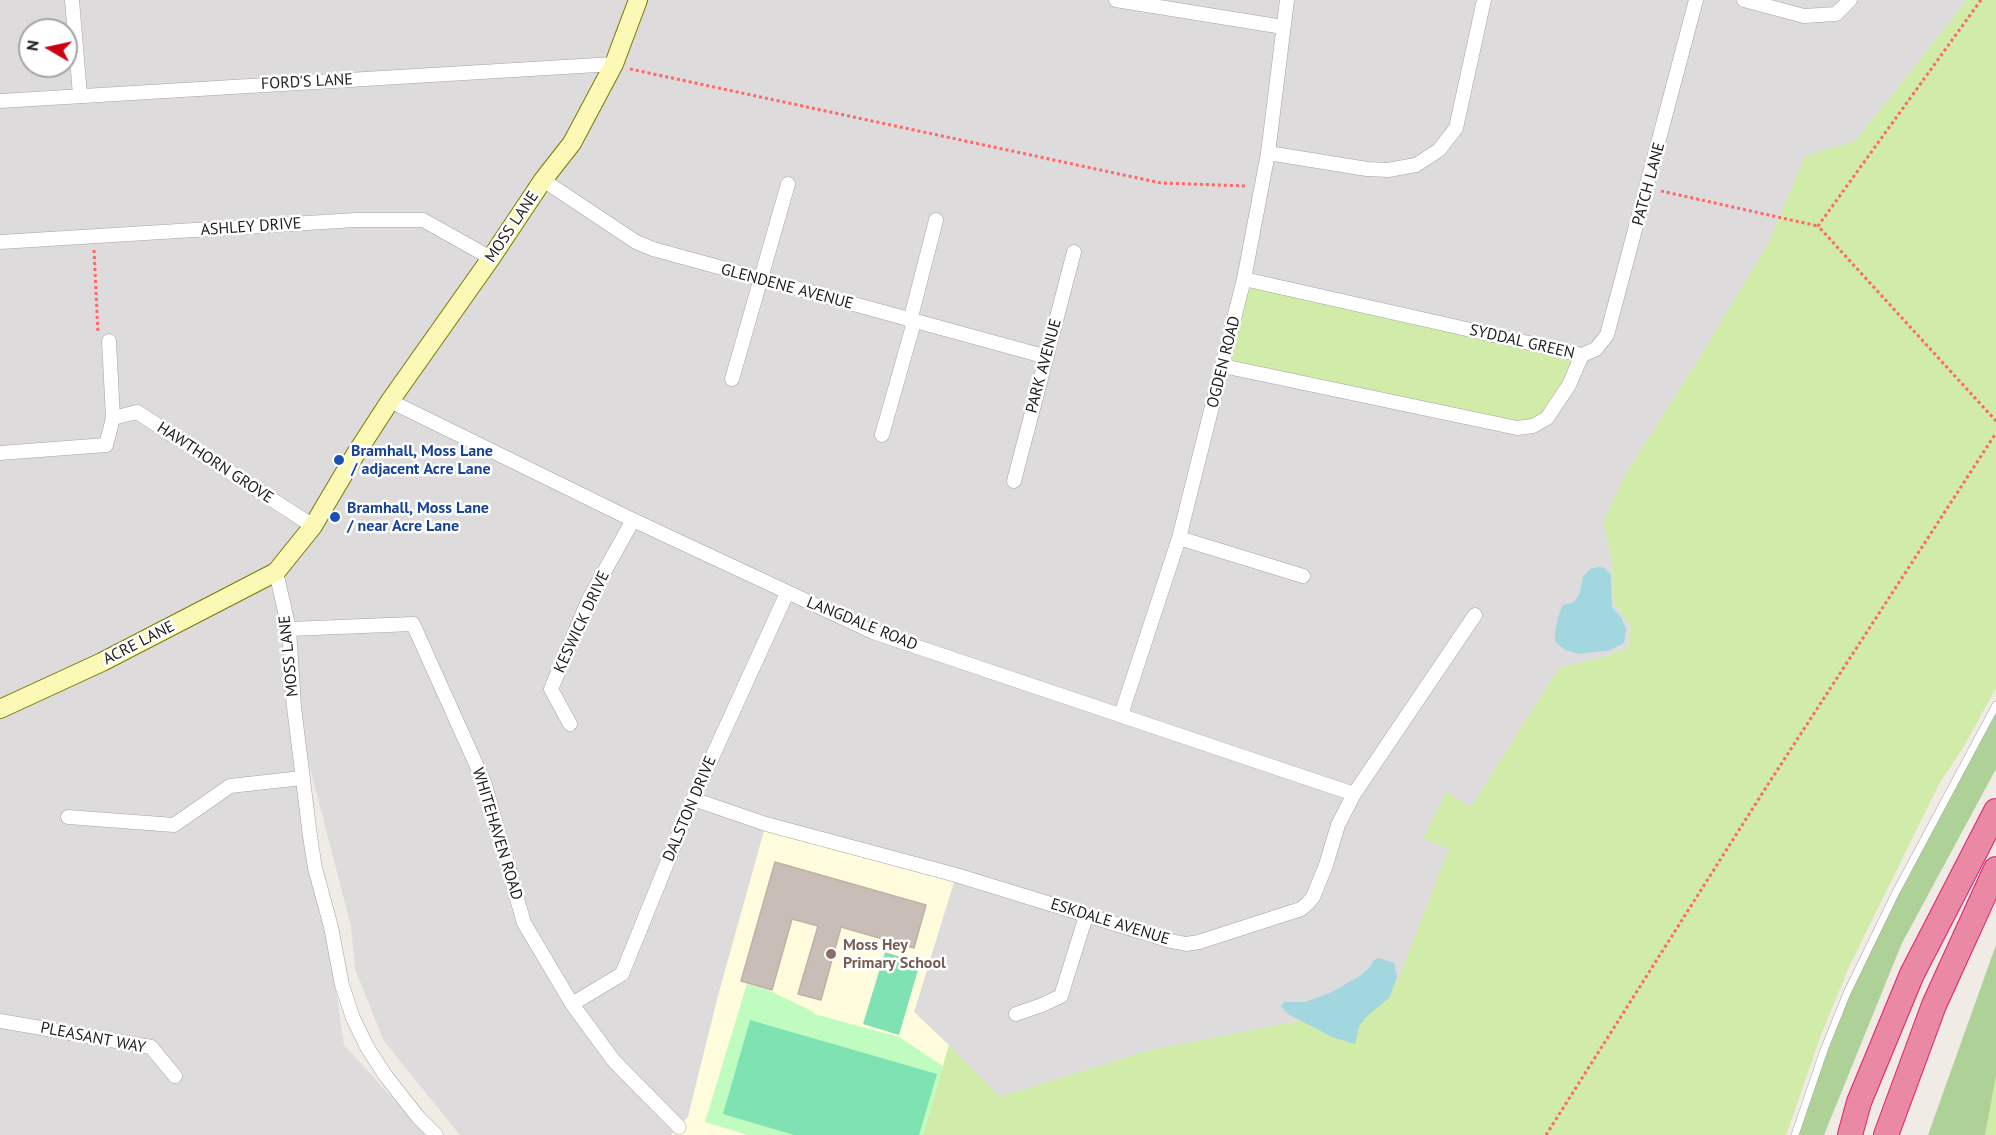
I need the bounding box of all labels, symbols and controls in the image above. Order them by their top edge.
north arrow [18,18,78,78]
text: N [21,39,43,52]
street label: FORD'S LANE [261,70,353,94]
street label: PATCH LANE [1629,140,1669,228]
street label: MOSS LANE [481,188,543,266]
street label: ASHLEY DRIVE [200,214,302,240]
street label: GLENDENE AVENUE [719,260,855,314]
street label: OGDEN ROAD [1203,314,1245,410]
street label: PARK AVENUE [1022,317,1066,415]
street label: SYDDAL GREEN [1468,321,1576,363]
street label: HAWTHORN GROVE [153,418,277,508]
place label: Bramhall, Moss Lane / adjacent Acre Lane [351,441,493,479]
marker: Bramhall, Moss Lane / adjacent Acre Lane [332,453,346,467]
place label: Bramhall, Moss Lane / near Acre Lane [347,498,489,536]
marker: Bramhall, Moss Lane / near Acre Lane [328,510,342,524]
street label: KESWICK DRIVE [550,568,614,676]
street label: LANGDALE ROAD [804,593,920,655]
street label: MOSS LANE [275,614,303,698]
street label: ACRE LANE [100,617,178,669]
street label: DALSTON DRIVE [659,753,721,865]
street label: WHITEHAVEN ROAD [468,765,526,903]
street label: ESKDALE AVENUE [1048,895,1172,949]
place label: Moss Hey Primary School [843,935,946,973]
marker: Moss Hey Primary School [824,947,838,961]
street label: PLEASANT WAY [39,1018,147,1058]

